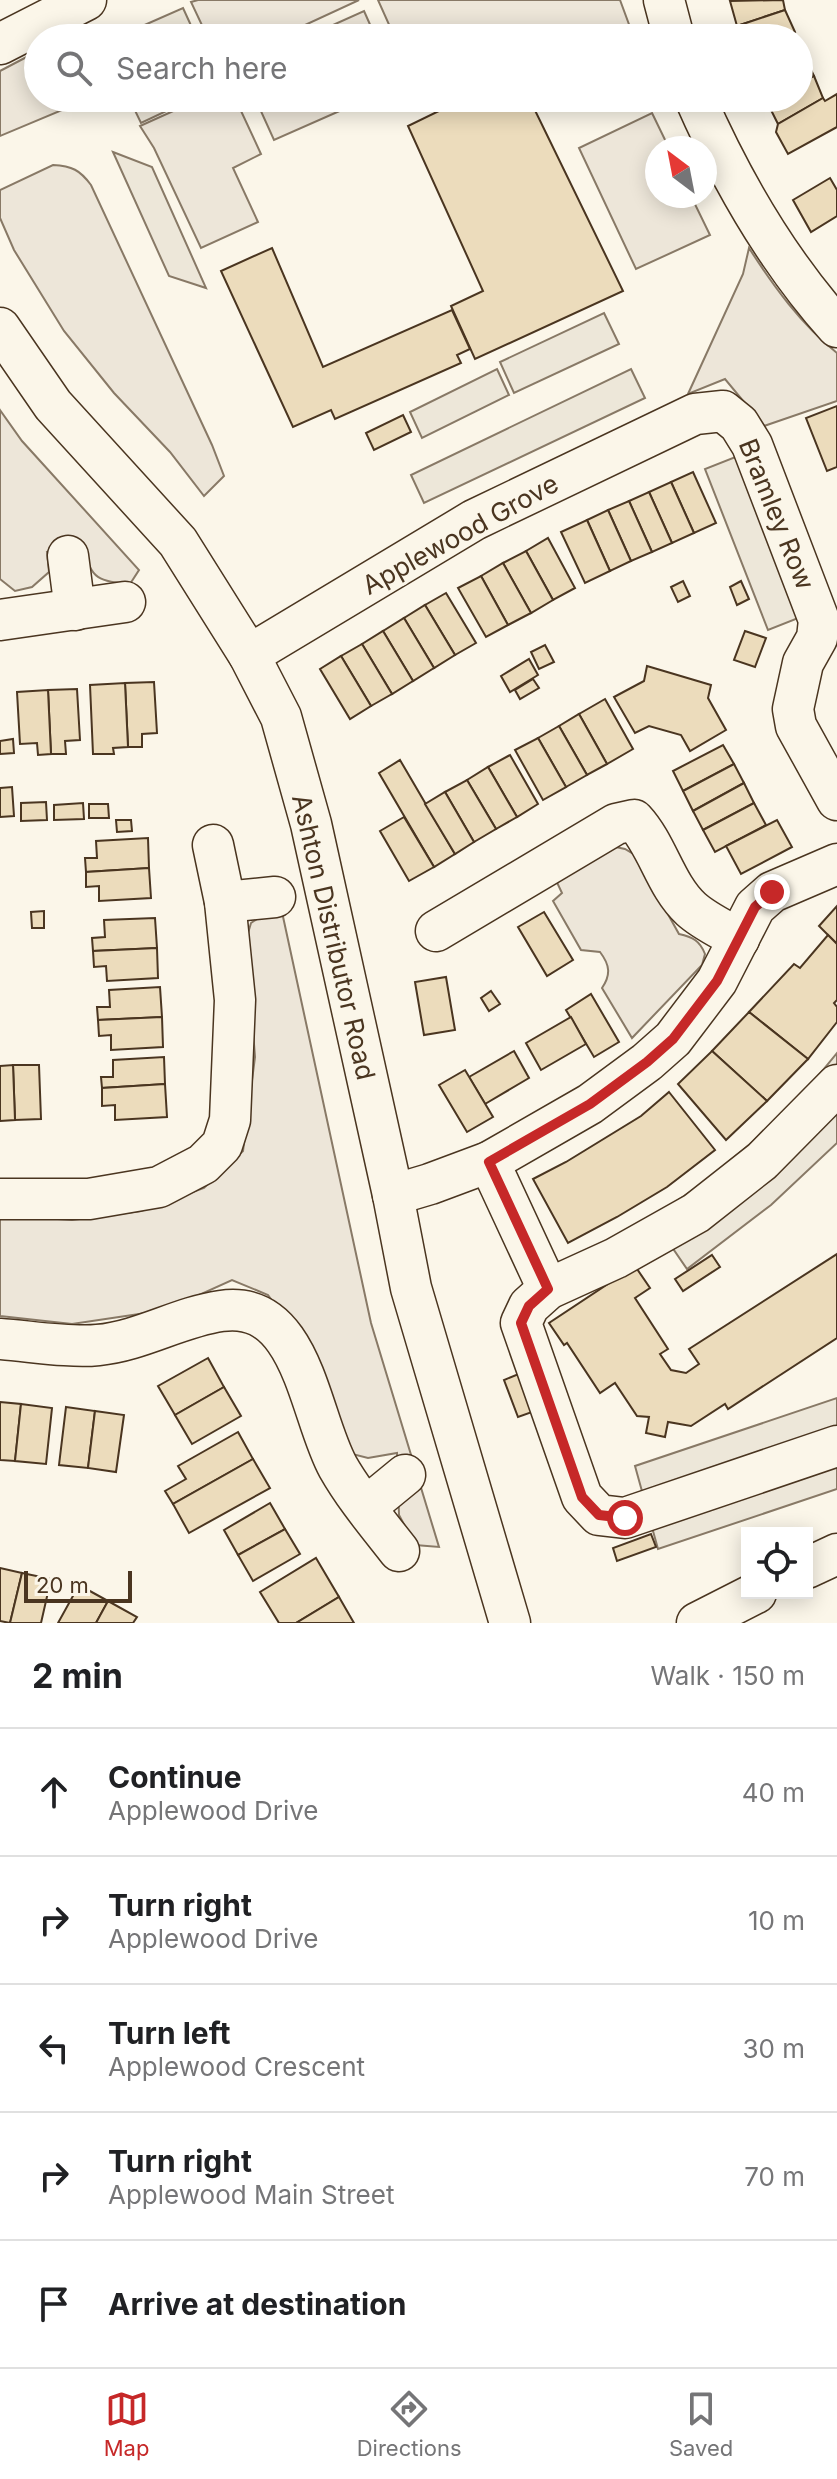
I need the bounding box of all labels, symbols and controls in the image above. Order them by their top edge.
search box [24,24,813,112]
icon: search [52,46,96,90]
text: Search here [116,50,288,86]
north arrow [645,136,717,208]
street label: Bramley Row [733,434,821,594]
street label: Applewood Grove [357,467,563,601]
street label: Ashton Distributor Road [286,791,382,1083]
route end [754,874,790,910]
route start [607,1500,643,1536]
map controls [741,1527,813,1599]
button: locate [741,1527,813,1599]
scale bar [24,1567,132,1603]
text: 20 m [36,1572,89,1598]
text: 2 min [32,1655,123,1696]
text: Walk · 150 m [651,1660,805,1691]
text: Continue [108,1759,242,1795]
icon: ahead [32,1770,76,1814]
text: 40 m [742,1777,805,1808]
text: Applewood Drive [108,1795,319,1826]
text: Turn right [108,1887,252,1923]
icon: right [32,1898,76,1942]
text: 10 m [748,1905,805,1936]
text: Applewood Drive [108,1923,319,1954]
text: Turn left [108,2015,230,2051]
icon: left [32,2026,76,2070]
text: 30 m [742,2033,805,2064]
text: Applewood Crescent [108,2051,365,2082]
text: Turn right [108,2143,252,2179]
icon: right [32,2154,76,2198]
text: 70 m [744,2161,805,2192]
text: Applewood Main Street [108,2179,394,2210]
icon: arrive [32,2282,76,2326]
text: Arrive at destination [108,2286,406,2322]
tab: Map [104,2387,149,2461]
tab: Directions [357,2387,462,2461]
tab: Saved [669,2387,733,2461]

